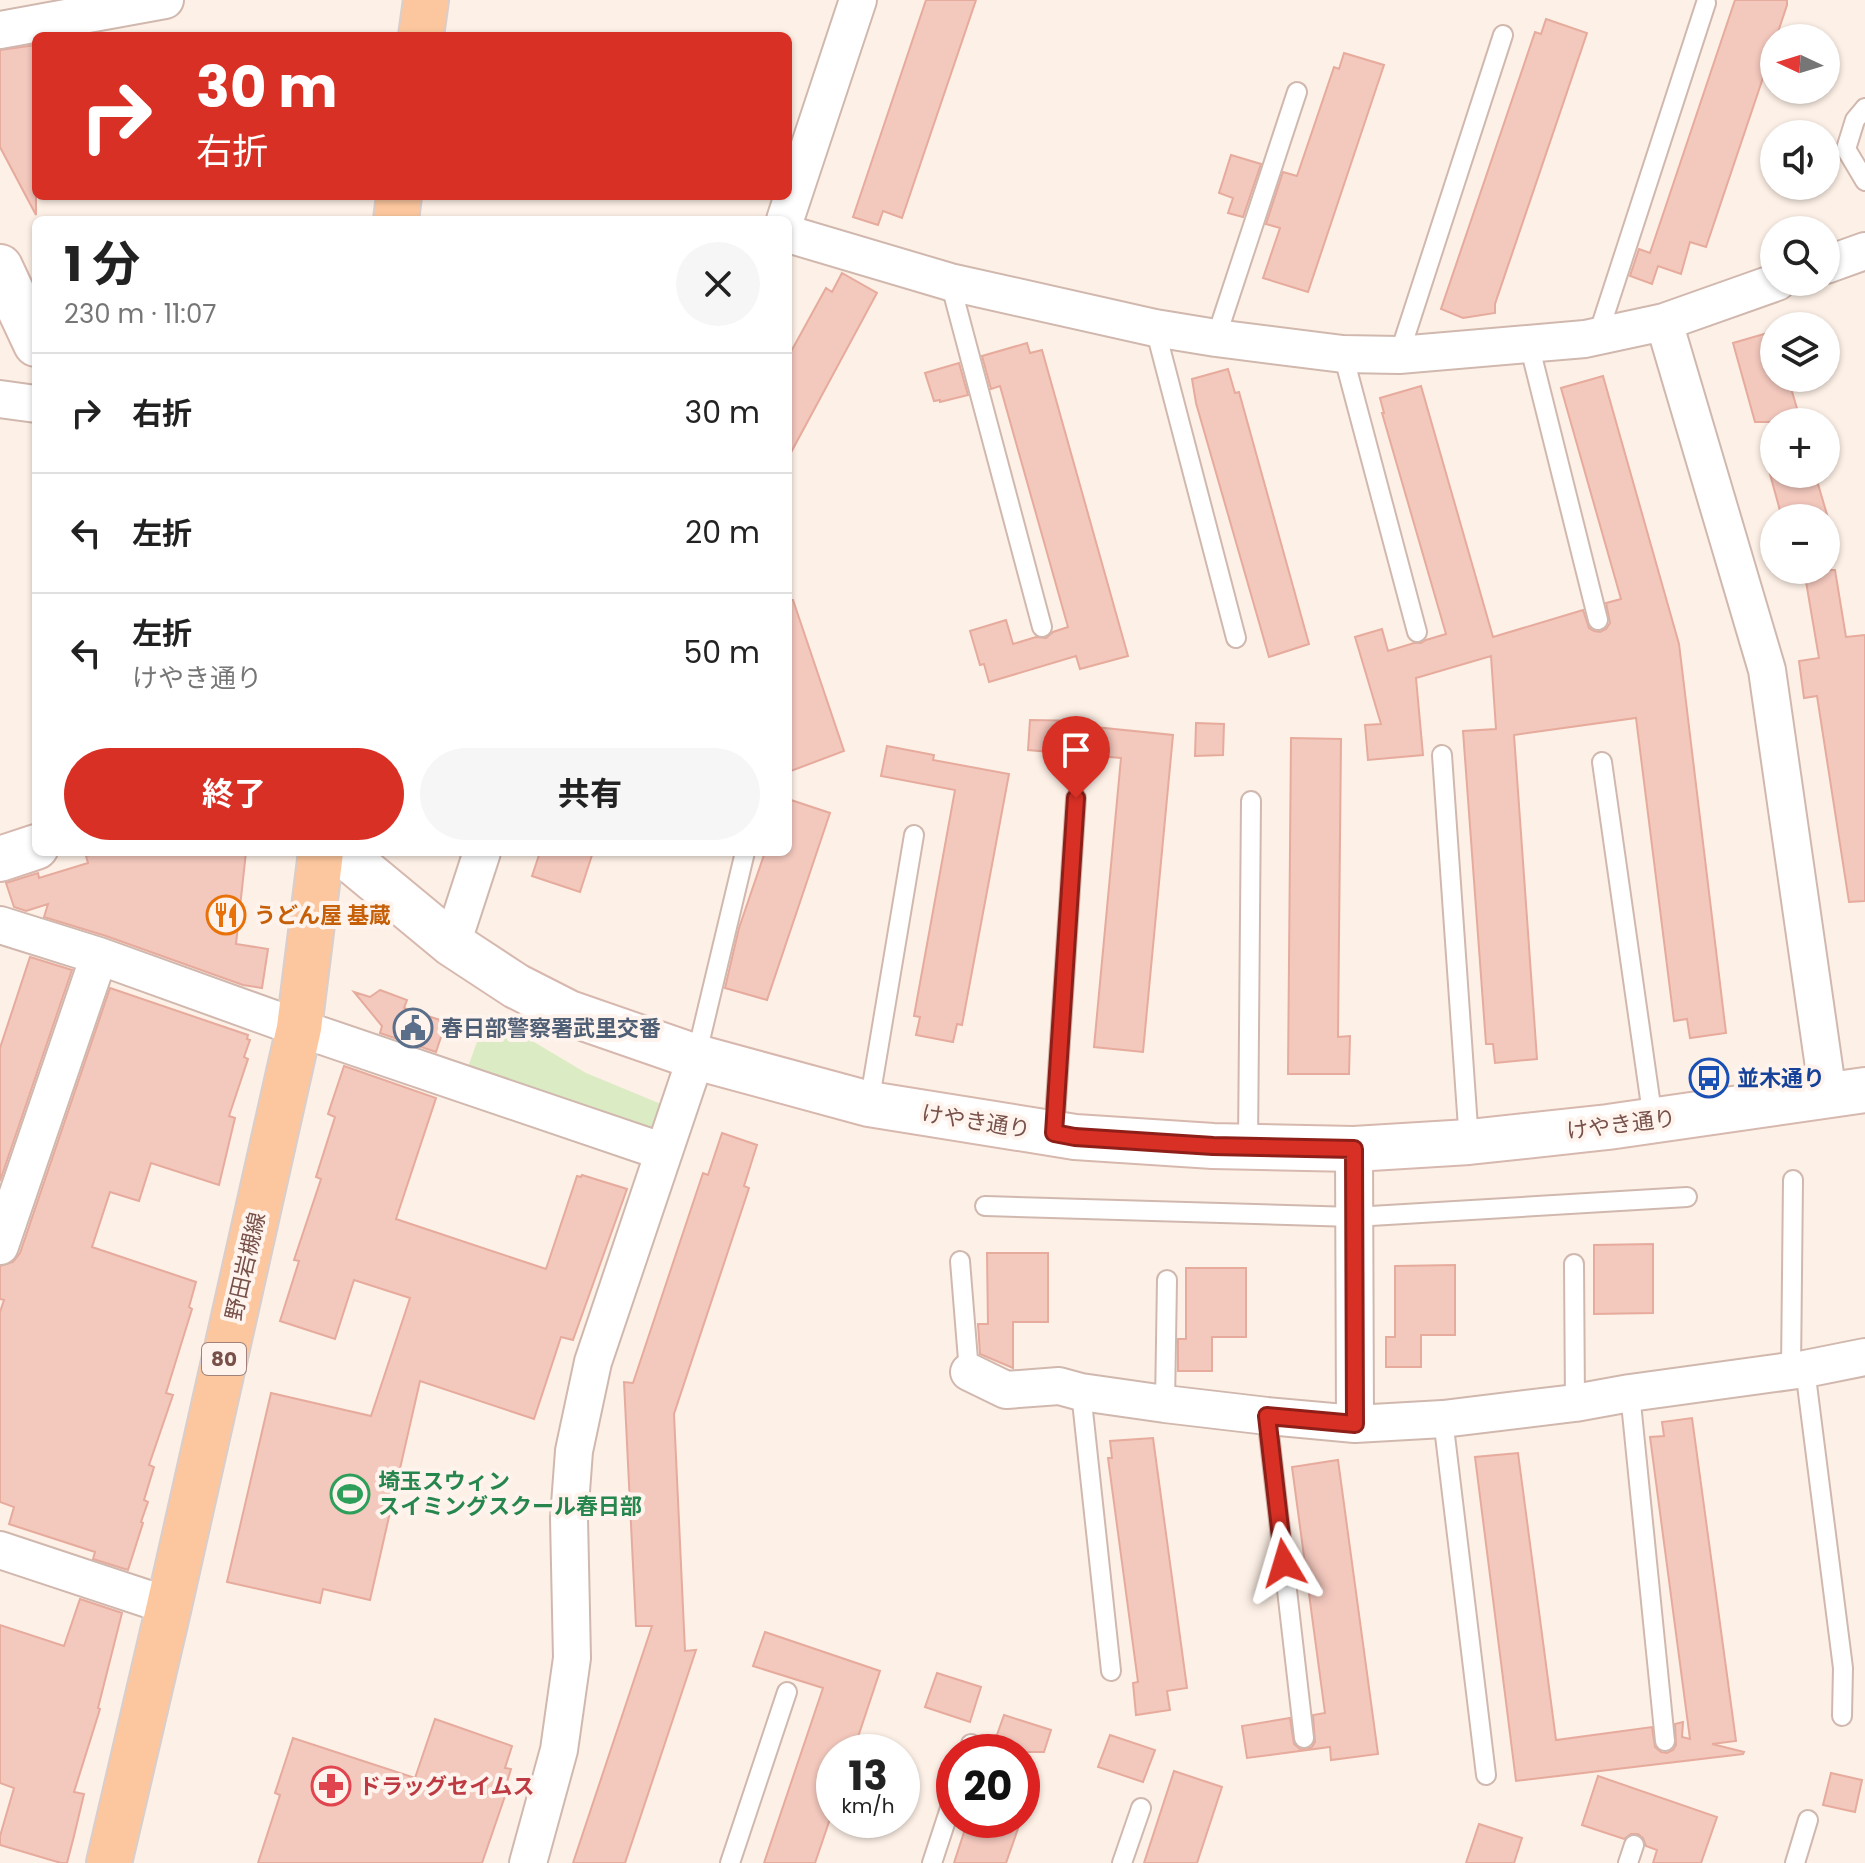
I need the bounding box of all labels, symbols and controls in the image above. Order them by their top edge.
north arrow [1760,24,1840,104]
map controls [1760,24,1840,584]
text: 30 m [196,48,338,127]
icon: right [64,64,168,168]
button: sound [1760,120,1840,200]
text: 右折 [196,126,268,177]
button: search [1760,216,1840,296]
text: 1 分 [64,231,140,298]
button: close [676,242,760,326]
text: 230 m · 11:07 [64,296,216,332]
button: layers [1760,312,1840,392]
icon: right [64,391,108,435]
text: 30 m [685,391,760,434]
text: 右折 [132,392,192,435]
button: + [1760,408,1840,488]
button: − [1760,504,1840,584]
icon: left [64,511,108,555]
text: 20 m [685,511,760,554]
text: 左折 [132,512,192,555]
text: 左折 [132,612,192,655]
icon: left [64,631,108,675]
text: 50 m [683,631,760,674]
text: けやき通り [132,660,262,696]
pin [1042,716,1110,798]
icon: arrive [1054,728,1098,772]
button: 終了 [64,748,404,840]
button: 共有 [420,748,760,840]
restaurant icon: うどん屋 基蔵 [205,894,247,936]
place label: うどん屋 基蔵 [254,900,391,931]
public building icon: 春日部警察署武里交番 [392,1007,434,1049]
place label: 春日部警察署武里交番 [441,1013,661,1044]
bus stop icon: 並木通り [1688,1057,1730,1099]
place label: 並木通り [1737,1063,1825,1094]
street label: けやき通り [919,1098,1033,1145]
street label: けやき通り [1565,1102,1678,1147]
street label: 野田岩槻線 [218,1209,273,1323]
road number: 80 [202,1343,246,1375]
place label: 埼玉スウィン スイミングスクール春日部 [378,1466,642,1522]
sports icon: 埼玉スウィン スイミングスクール春日部 [329,1473,371,1515]
position arrow [1242,1521,1326,1605]
speed limit sign: 20 [936,1734,1040,1838]
text: 13 [848,1748,888,1804]
pharmacy icon: ドラッグセイムス [310,1765,352,1807]
place label: ドラッグセイムス [359,1771,535,1802]
text: km/h [841,1792,895,1820]

